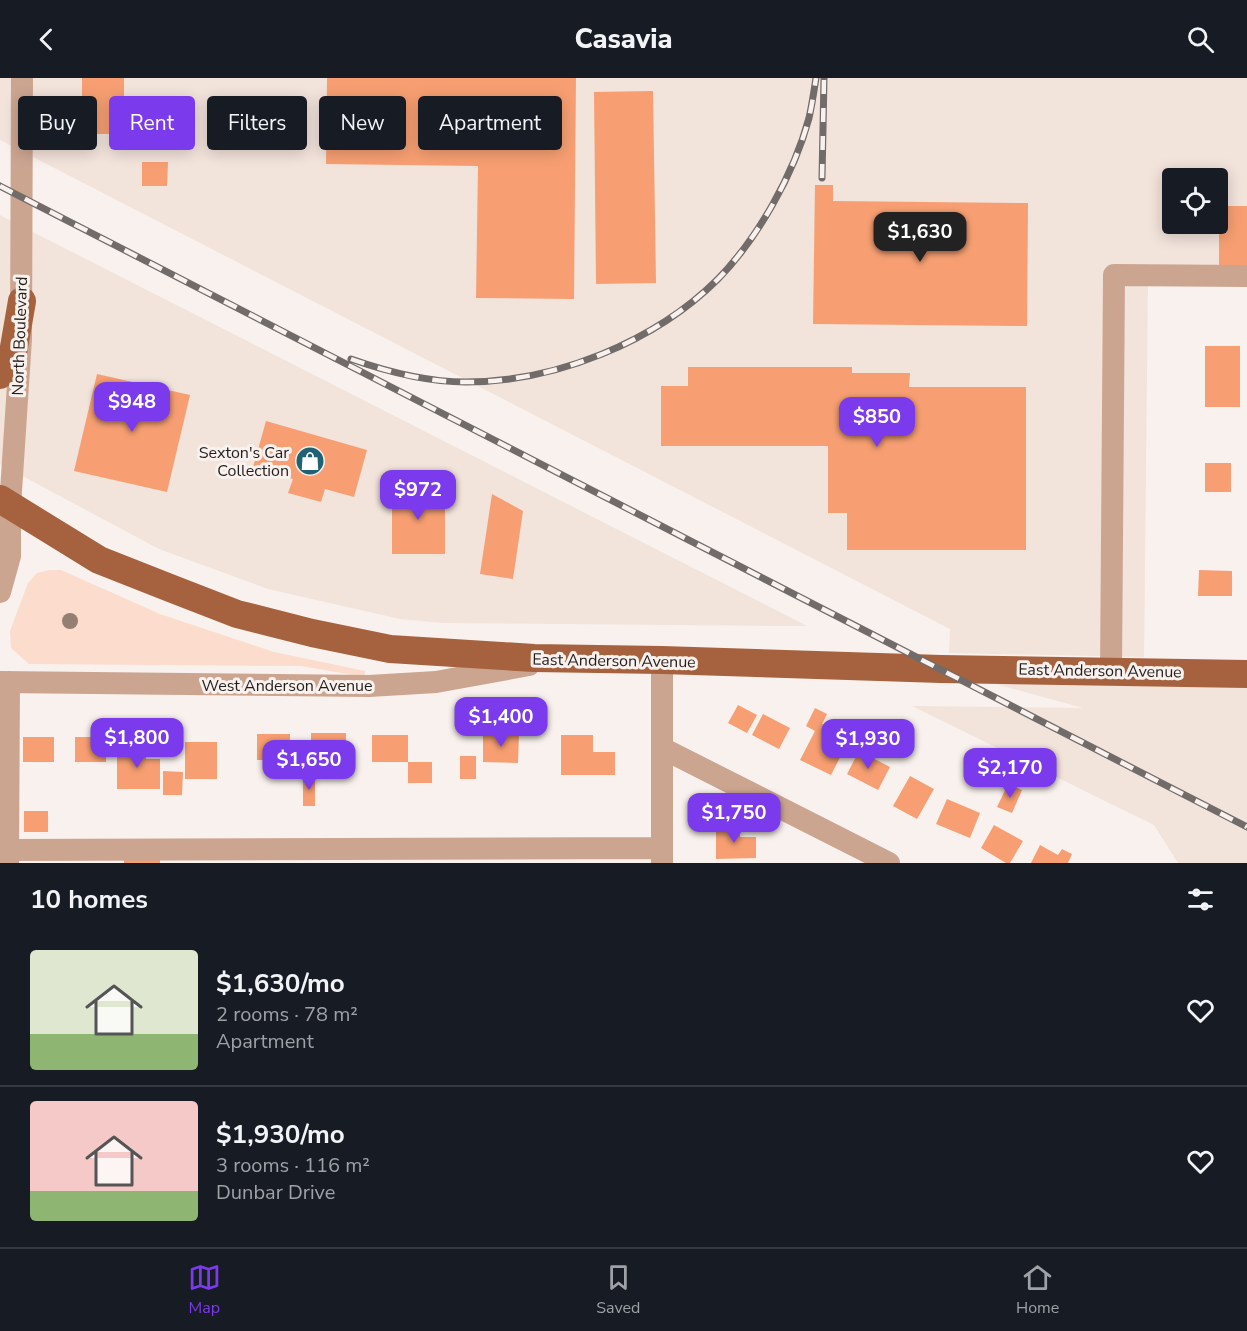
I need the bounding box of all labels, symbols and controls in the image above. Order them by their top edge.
text: Casavia [575,21,672,58]
icon: back [30,23,63,56]
icon: search [1184,23,1217,56]
chip: Buy [18,96,97,150]
chip: Rent [109,96,195,150]
chip: Filters [207,96,307,150]
chip: New [319,96,406,150]
chip: Apartment [418,96,562,150]
map controls [1162,168,1228,234]
button: locate [1162,168,1228,234]
pin: $1,630 [871,212,969,263]
text: $1,630 [888,218,952,245]
street label: North Boulevard [7,276,33,396]
pin: $948 [96,382,168,433]
text: $948 [108,388,156,415]
pin: $850 [841,397,913,448]
text: $850 [853,403,901,430]
place label: Sexton's Car Collection [199,442,289,482]
shop icon: Sexton's Car Collection [294,445,326,477]
pin: $972 [382,470,454,521]
text: $972 [394,476,442,503]
street label: East Anderson Avenue [532,649,696,673]
street label: East Anderson Avenue [1018,659,1182,683]
street label: West Anderson Avenue [201,675,373,697]
pin: $1,400 [452,697,550,748]
text: $1,400 [469,703,533,730]
pin: $1,800 [88,718,186,769]
pin: $1,930 [819,719,917,770]
text: $1,800 [105,724,169,751]
text: $1,930 [836,725,900,752]
pin: $1,650 [260,740,358,791]
text: $1,650 [277,746,341,773]
pin: $2,170 [961,748,1059,799]
text: $2,170 [978,754,1042,781]
pin: $1,750 [685,793,783,844]
text: $1,750 [702,799,766,826]
text: 10 homes [30,882,148,917]
icon: filters [1184,883,1217,916]
text: $1,630/mo [216,966,345,1001]
icon: home [78,974,150,1046]
icon: heart [1184,994,1217,1027]
text: 2 rooms · 78 m² [216,1001,358,1028]
text: Apartment [216,1028,314,1055]
text: $1,930/mo [216,1117,345,1152]
icon: home [78,1125,150,1197]
icon: heart [1184,1145,1217,1178]
text: 3 rooms · 116 m² [216,1152,370,1179]
text: Dunbar Drive [216,1179,335,1206]
tab: Map [188,1261,221,1319]
tab: Saved [596,1261,640,1319]
tab: Home [1016,1261,1059,1319]

